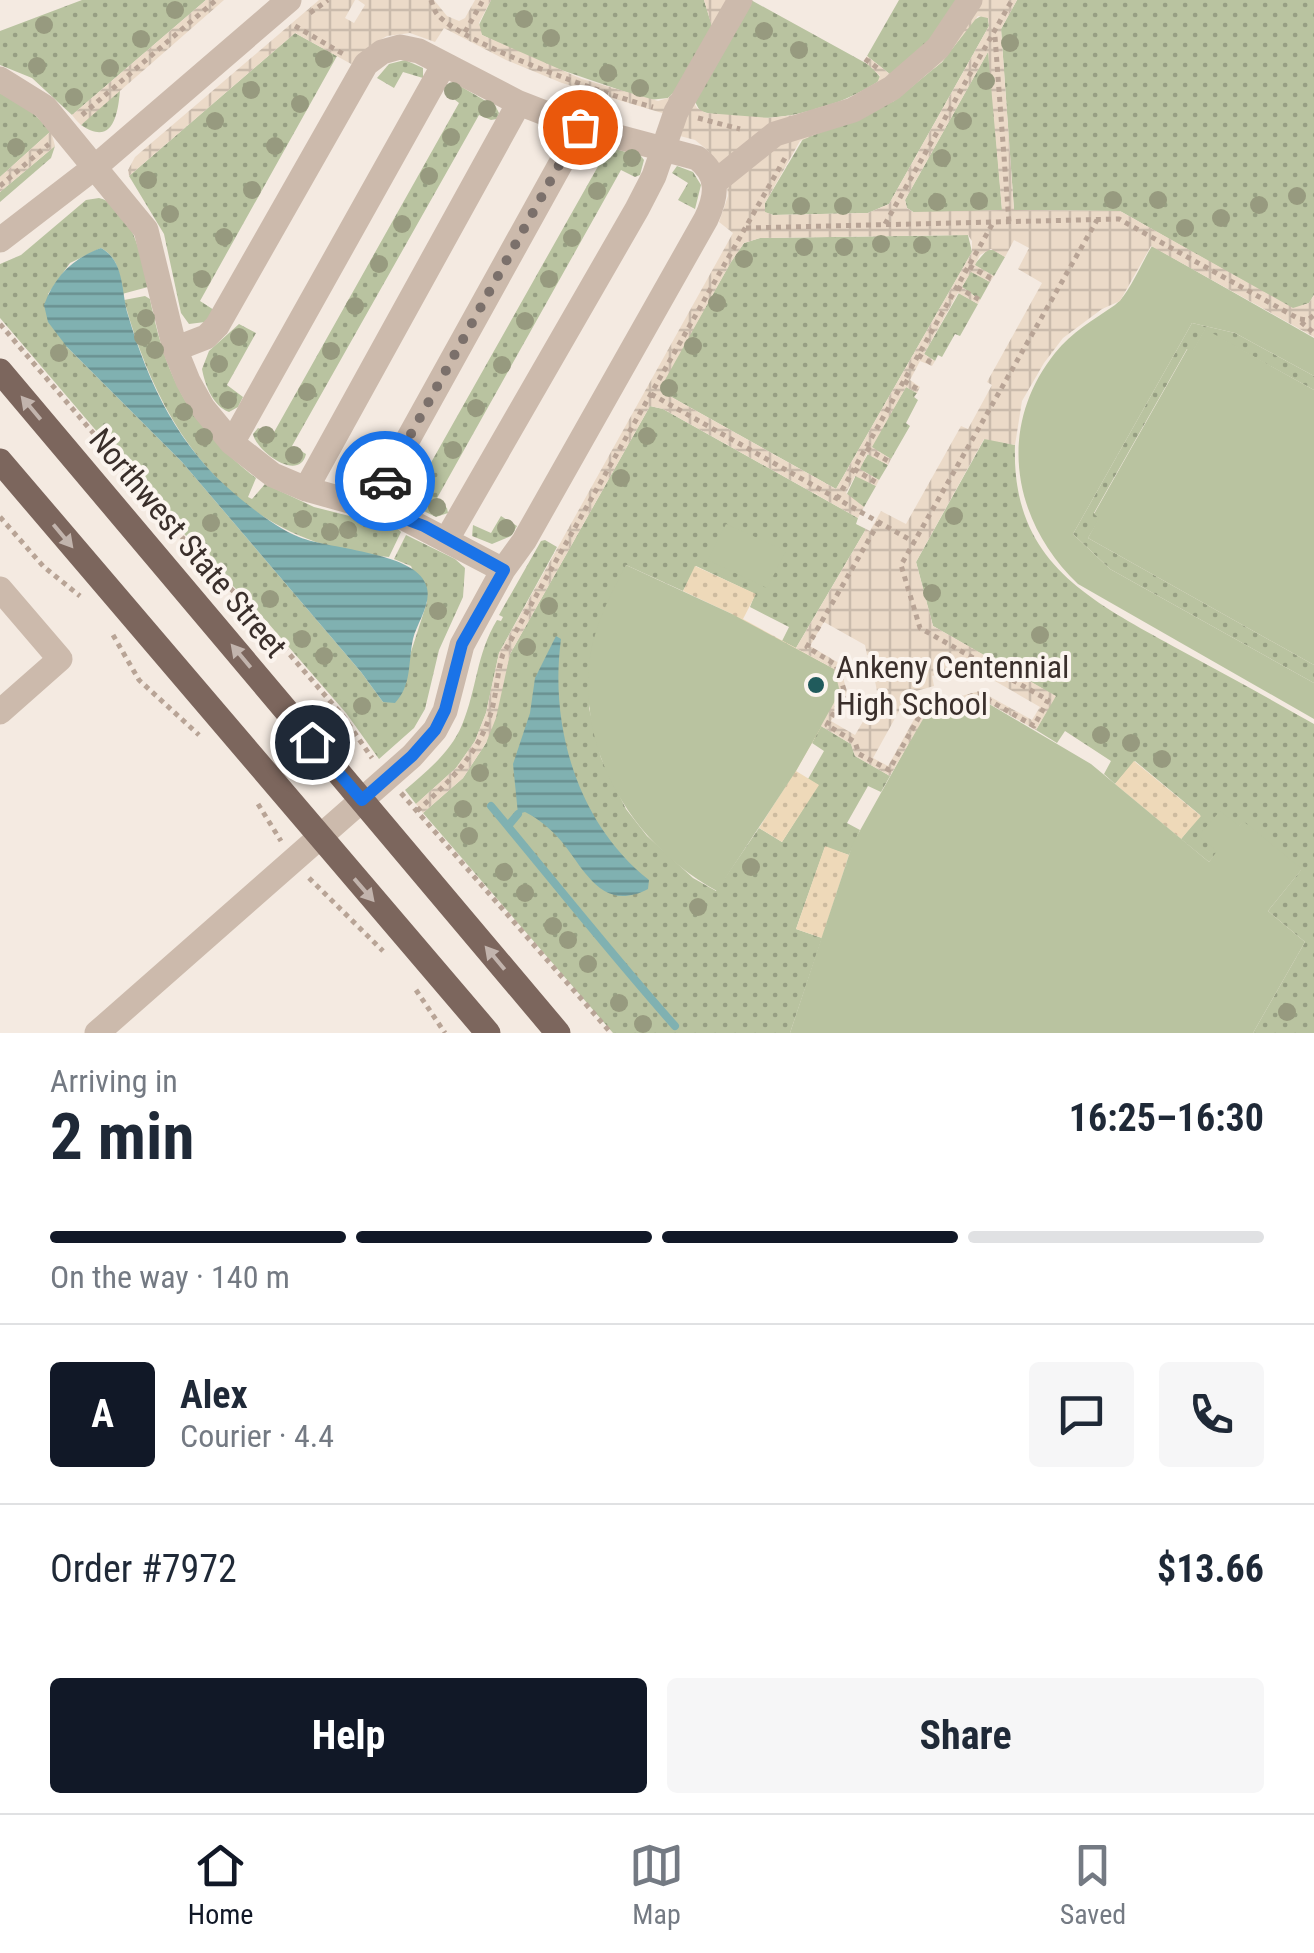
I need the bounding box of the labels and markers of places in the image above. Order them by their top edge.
pin [538,85,623,170]
place label: Ankeny Centennial High School [836,648,1069,723]
marker: Ankeny Centennial High School [805,674,827,696]
pin [270,700,355,785]

